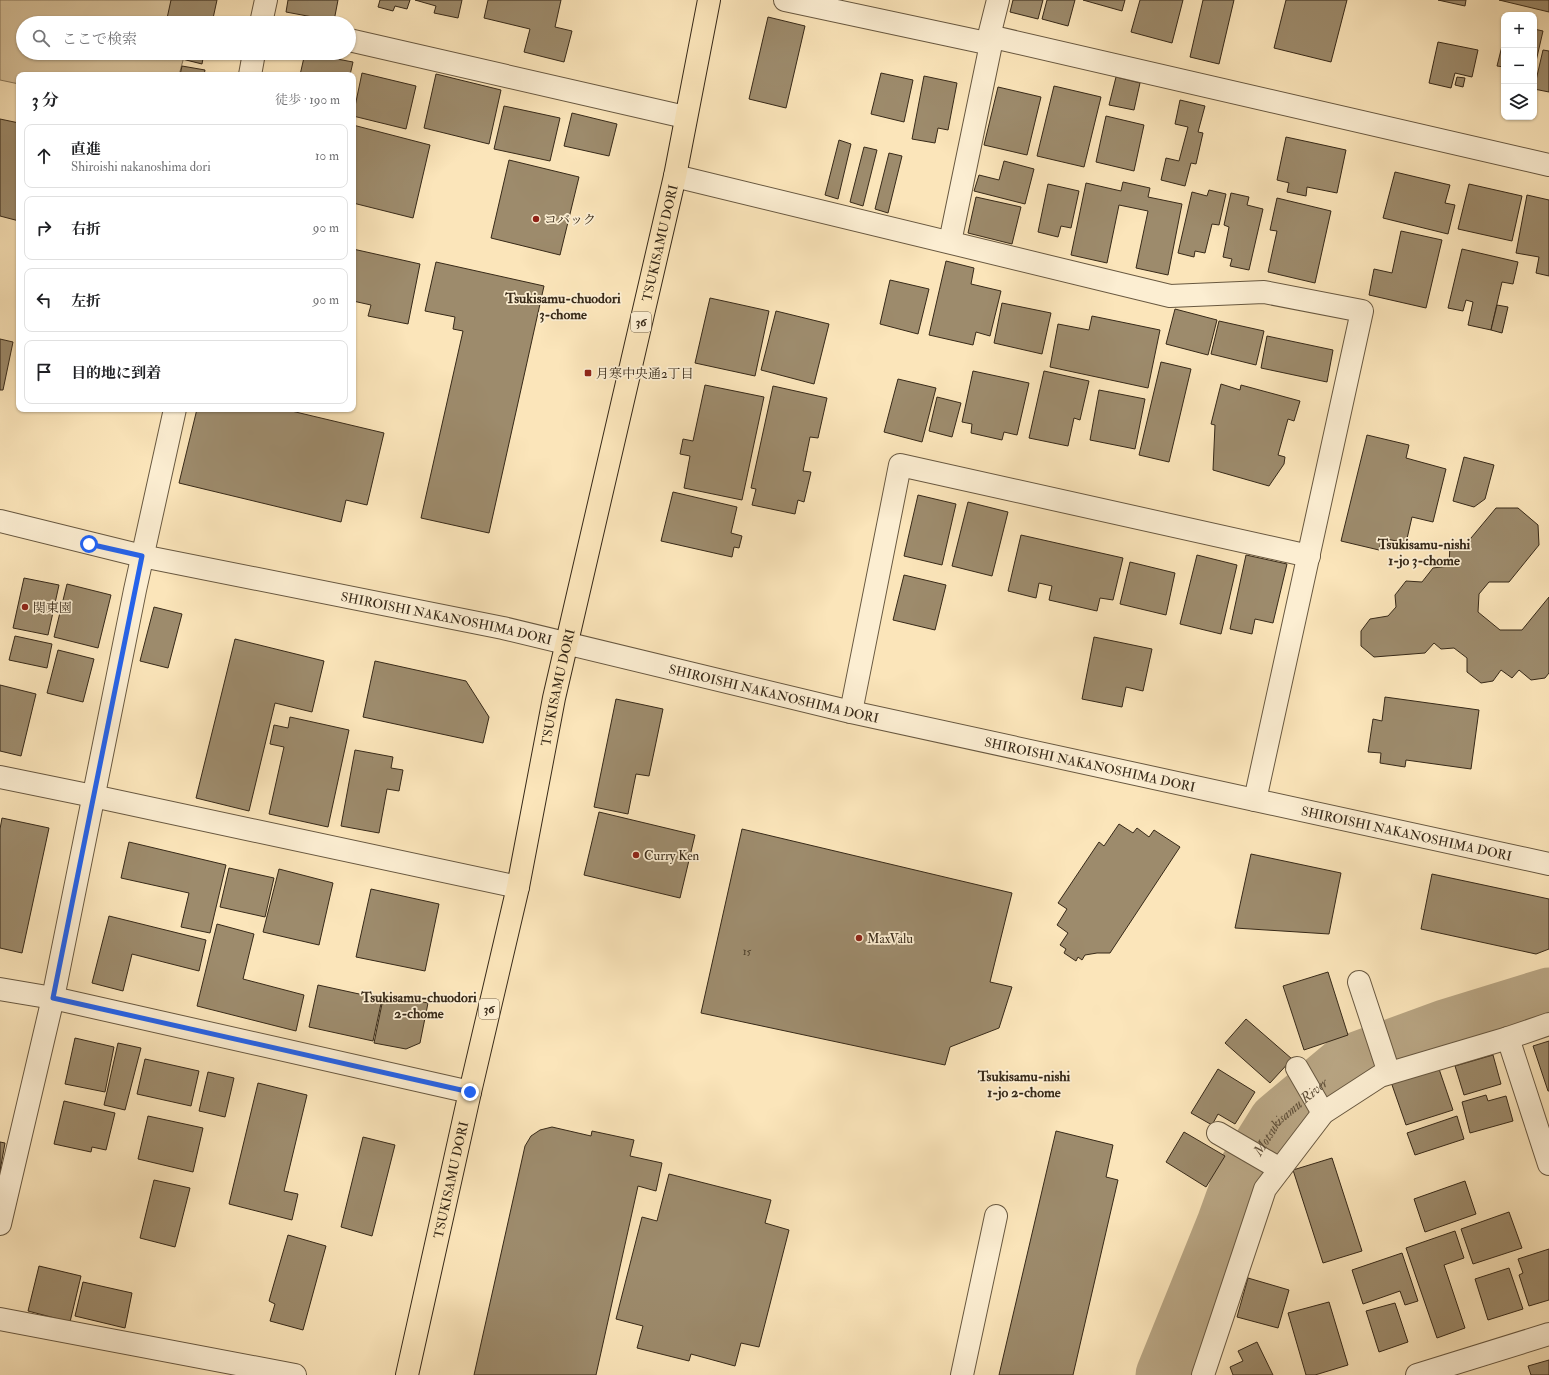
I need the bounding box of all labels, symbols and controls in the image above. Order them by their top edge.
map controls [1501,12,1537,120]
button: + [1501,12,1537,48]
search box [16,16,356,60]
icon: search [30,27,52,49]
text: ここで検索 [62,30,137,49]
button: − [1501,48,1537,84]
button: layers [1501,84,1537,120]
text: 3 分 [32,90,59,111]
text: 徒歩 · 190 m [275,92,340,108]
text: 直進 [71,140,101,159]
icon: ahead [33,145,55,167]
text: 10 m [315,148,339,164]
text: Shiroishi nakanoshima dori [71,159,211,175]
street label: TSUKISAMU DORI [639,183,682,303]
place label: コバック [544,212,596,228]
marker: コバック [531,214,541,224]
icon: right [33,217,55,239]
text: 右折 [71,220,101,239]
text: 90 m [313,220,339,236]
icon: left [33,289,55,311]
district label: Tsukisamu-chuodori 3-chome [504,290,621,323]
text: 左折 [71,292,101,311]
text: 90 m [313,292,339,308]
road number: 36 [631,312,651,332]
icon: arrive [33,361,55,383]
text: 目的地に到着 [71,364,161,383]
place label: 月寒中央通2丁目 [596,366,694,382]
marker: 月寒中央通2丁目 [583,368,593,378]
route start [80,535,98,553]
district label: Tsukisamu-nishi 1-jo 3-chome [1377,536,1471,569]
street label: SHIROISHI NAKANOSHIMA DORI [339,589,554,649]
place label: 関東園 [33,600,72,616]
marker: 関東園 [20,602,30,612]
street label: TSUKISAMU DORI [538,627,579,747]
street label: SHIROISHI NAKANOSHIMA DORI [667,661,880,727]
street label: SHIROISHI NAKANOSHIMA DORI [983,734,1197,796]
street label: SHIROISHI NAKANOSHIMA DORI [1300,803,1513,865]
place label: Curry Ken [644,848,700,865]
marker: Curry Ken [631,850,641,860]
place label: MaxValu [867,931,913,947]
marker: MaxValu [854,933,864,943]
house number: 15 [743,945,752,958]
district label: Tsukisamu-chuodori 2-chome [360,989,477,1022]
road number: 36 [479,999,499,1019]
district label: Tsukisamu-nishi 1-jo 2-chome [977,1068,1071,1101]
water label: Motsukisamu River [1249,1074,1332,1160]
route end [461,1083,479,1101]
street label: TSUKISAMU DORI [431,1120,472,1240]

